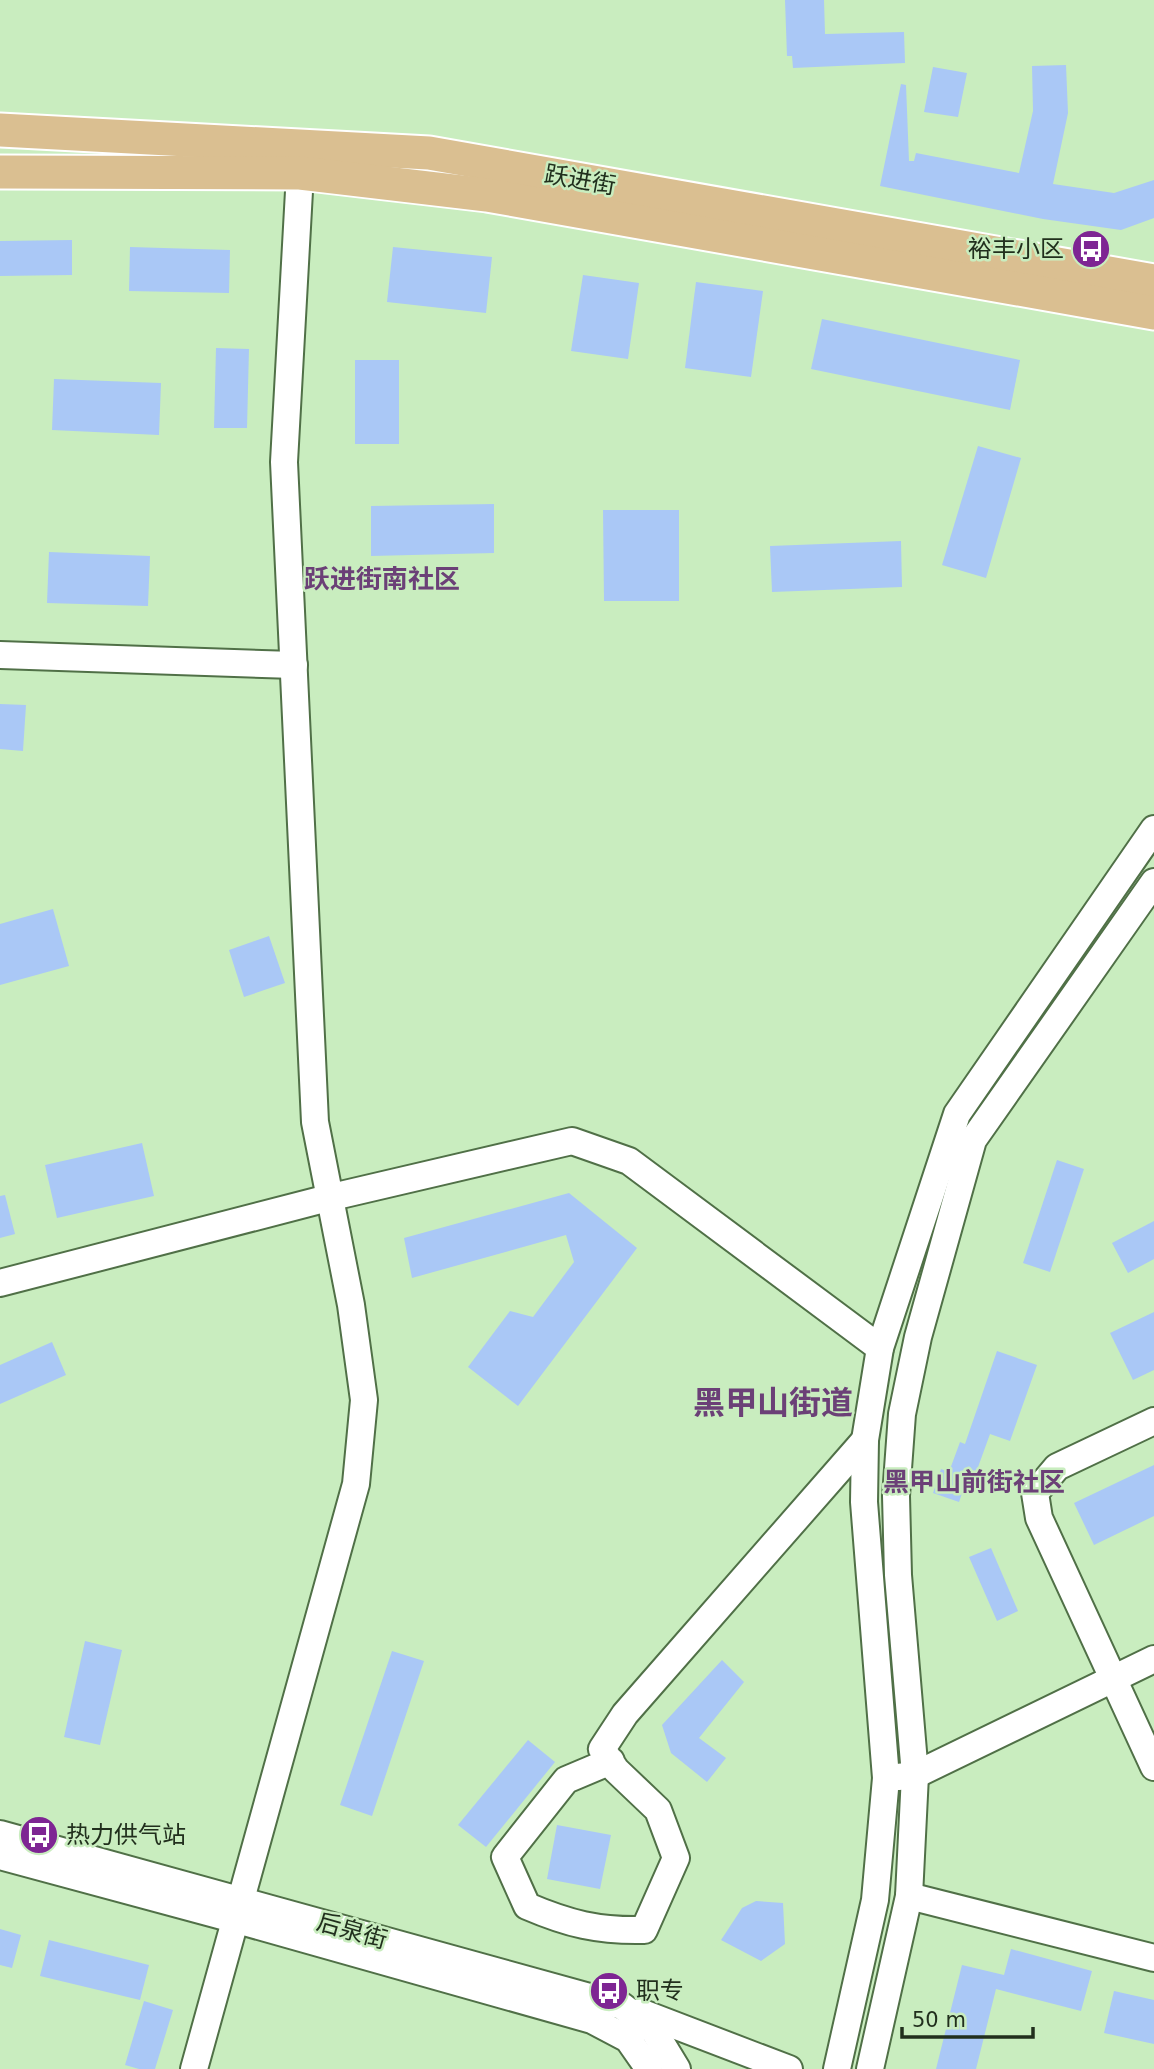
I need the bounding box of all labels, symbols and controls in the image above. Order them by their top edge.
street label: 跃进街 [542,160,618,200]
bus stop icon: 裕丰小区 [1070,228,1112,270]
place label: 裕丰小区 [968,235,1064,263]
district label: 跃进街南社区 [304,564,460,594]
district label: 黑甲山街道 [693,1384,853,1422]
district label: 黑甲山前街社区 [883,1467,1065,1497]
bus stop icon: 热力供气站 [18,1814,60,1856]
place label: 热力供气站 [66,1821,186,1849]
street label: 后泉街 [314,1908,390,1954]
bus stop icon: 职专 [588,1970,630,2012]
place label: 职专 [636,1977,684,2005]
scale bar [902,1996,1033,2040]
text: 50 m [912,2008,966,2032]

